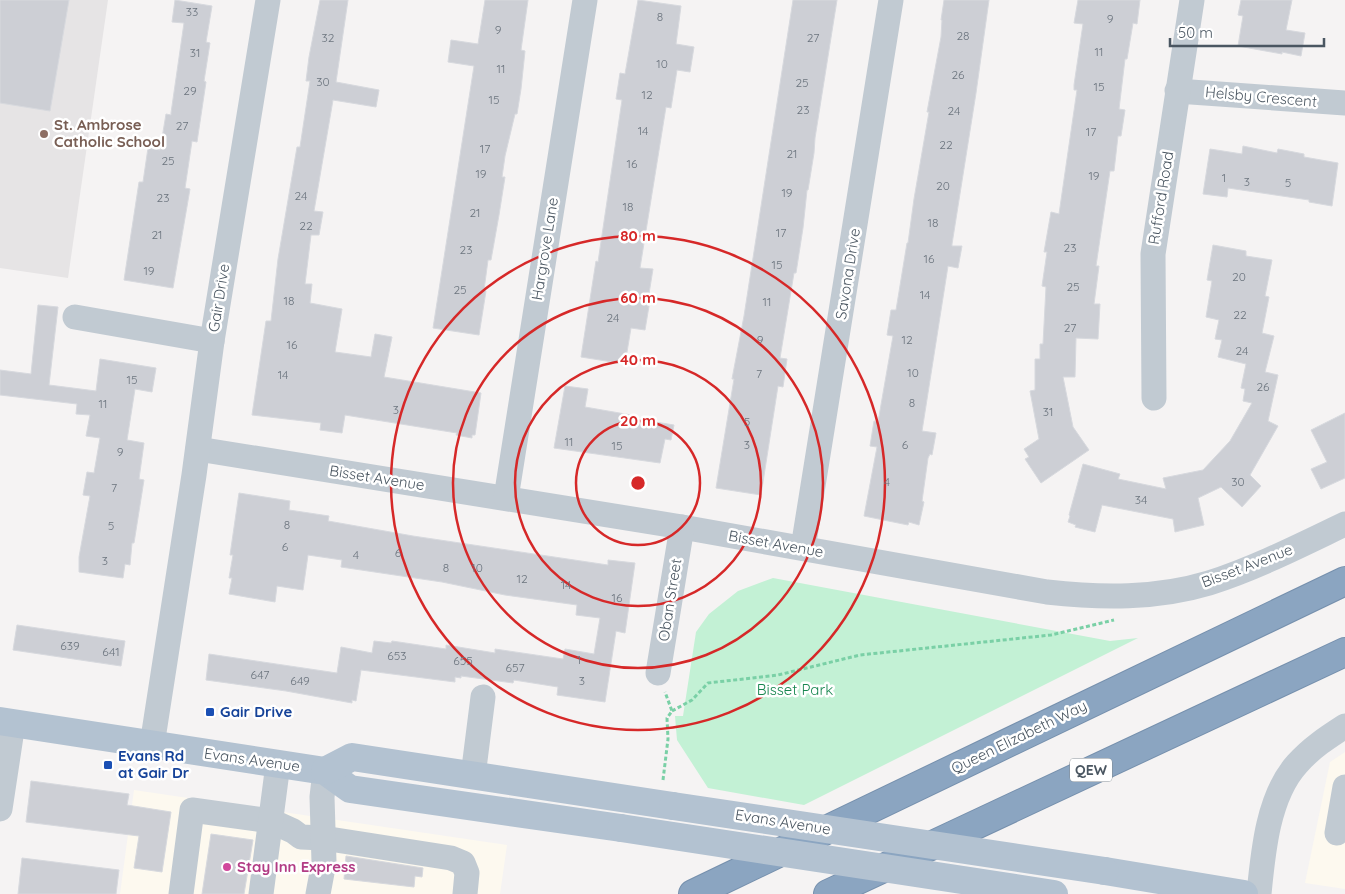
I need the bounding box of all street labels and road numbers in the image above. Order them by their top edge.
street label: Helsby Crescent [1204,82,1318,111]
street label: Rufford Road [1144,150,1177,246]
street label: Hargrove Lane [527,196,562,302]
street label: Savona Drive [831,227,864,321]
street label: Gair Drive [204,262,233,333]
street label: Bisset Avenue [328,461,426,494]
street label: Bisset Avenue [727,526,825,561]
street label: Bisset Avenue [1199,539,1295,592]
street label: Oban Street [654,557,685,643]
street label: Queen Elizabeth Way [948,695,1090,778]
street label: Evans Avenue [203,743,301,776]
road number: QEW [1070,758,1112,782]
street label: Evans Avenue [734,805,832,838]

